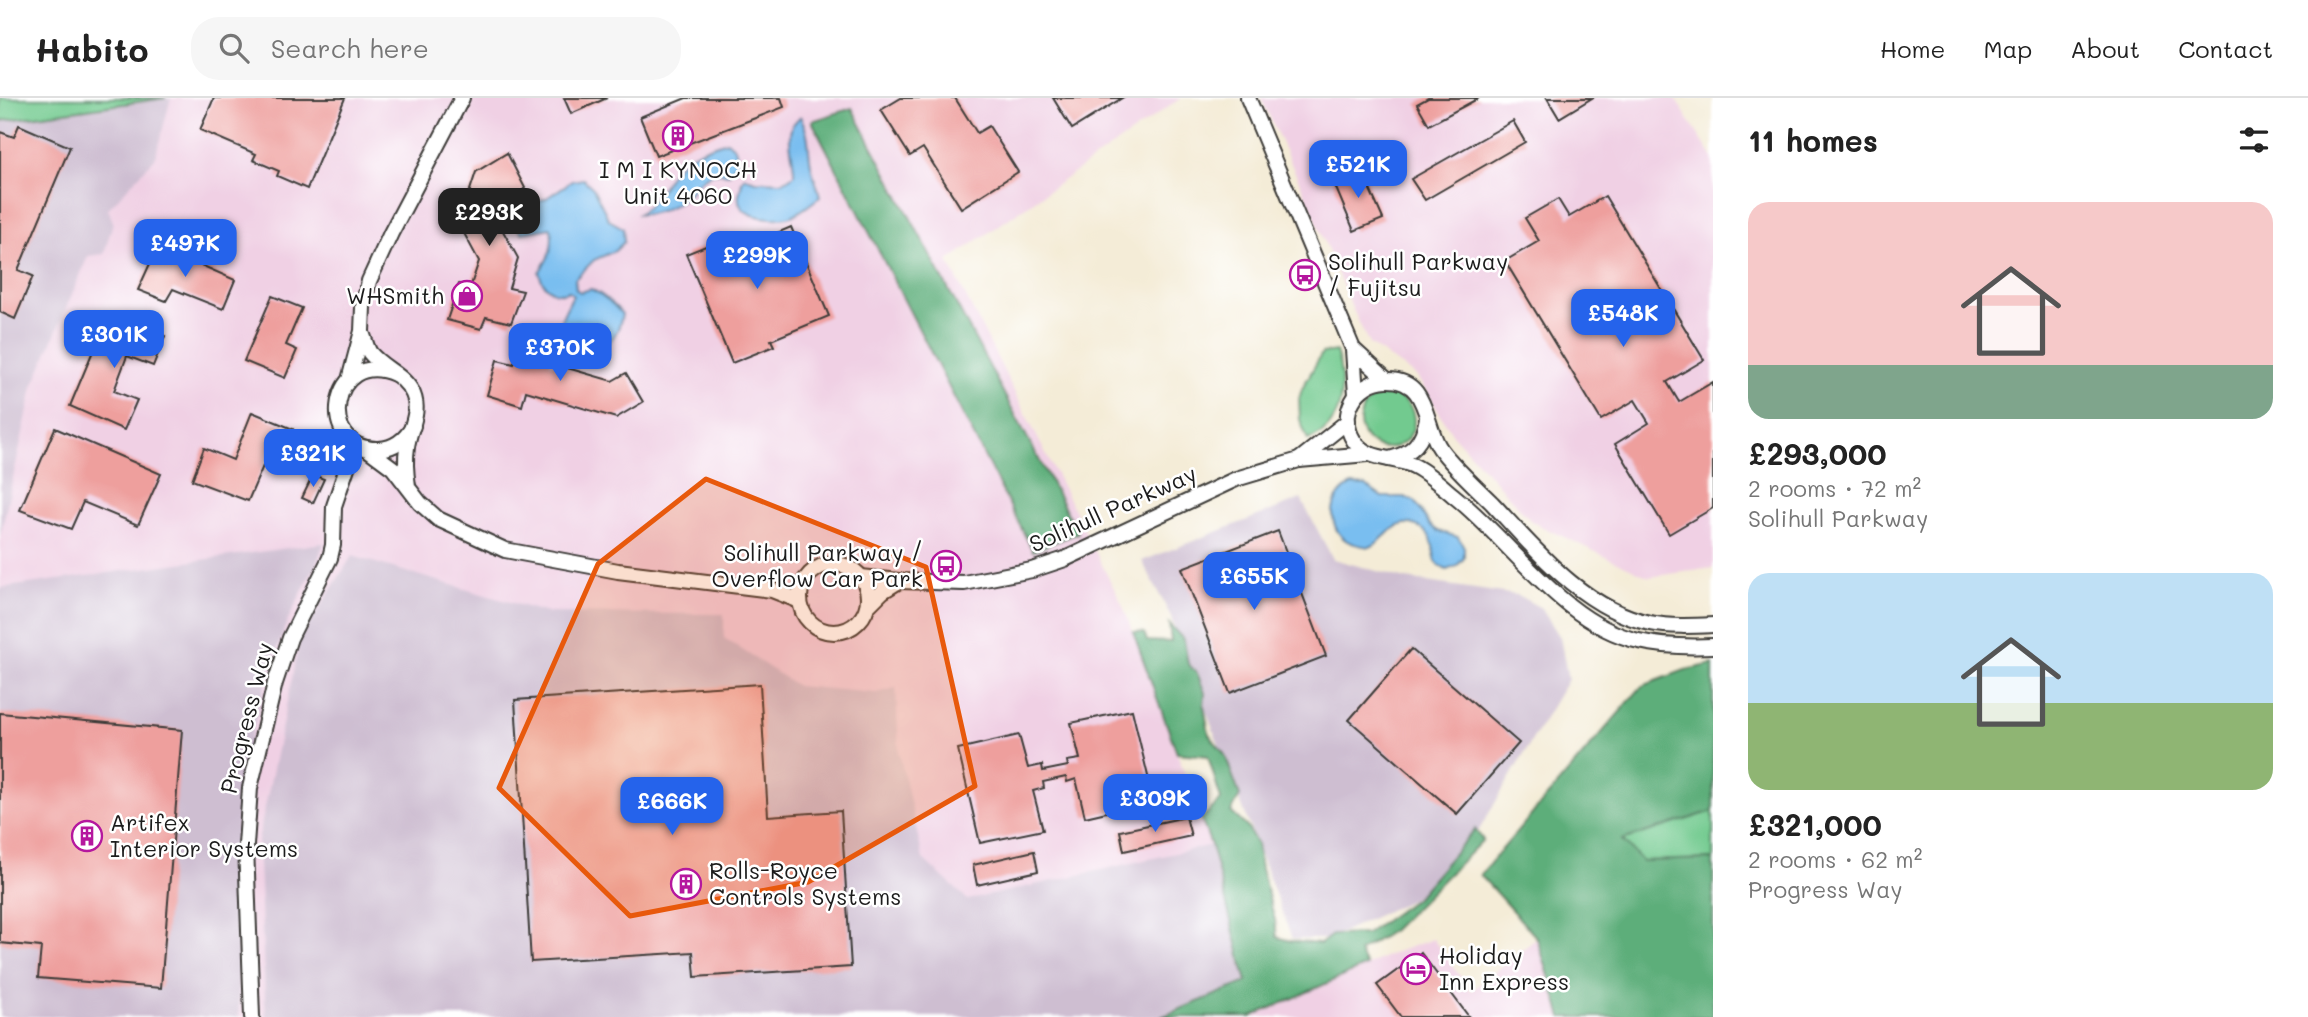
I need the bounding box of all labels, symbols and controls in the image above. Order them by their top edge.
search box [191,17,681,80]
text: Habito [35,27,149,70]
icon: search [215,29,253,67]
text: Search here [271,31,429,65]
text: Home [1880,33,1945,64]
text: Map [1983,33,2032,64]
text: About [2070,33,2140,64]
text: Contact [2178,33,2273,64]
building icon: I M I KYNOCH Unit 4060 [661,119,695,153]
text: 11 homes [1748,120,1878,160]
icon: filters [2235,121,2273,159]
pin: £521K [1309,140,1407,200]
text: £521K [1325,148,1391,178]
place label: I M I KYNOCH Unit 4060 [599,154,757,210]
pin: £293K [440,188,538,248]
text: £293K [454,196,524,226]
pin: £497K [136,220,234,279]
text: £497K [150,227,220,257]
pin: £299K [708,232,806,291]
text: £299K [722,239,792,269]
place label: Solihull Parkway / Fujitsu [1328,246,1508,302]
icon: home [1948,248,2074,374]
bus stop icon: Solihull Parkway / Fujitsu [1288,258,1322,292]
shop icon: WHSmith [450,279,484,313]
place label: WHSmith [346,280,444,310]
pin: £548K [1574,289,1672,349]
text: £548K [1587,297,1659,327]
pin: £301K [65,310,163,370]
text: £301K [80,318,148,348]
pin: £370K [511,324,609,383]
text: £370K [525,331,595,361]
pin: £321K [264,430,362,489]
text: £293,000 [1748,433,1887,473]
text: £321K [280,437,346,467]
street label: Solihull Parkway [1024,458,1201,558]
text: 2 rooms · 72 m² [1748,473,1921,503]
text: Solihull Parkway [1748,503,1928,533]
place label: Solihull Parkway / Overflow Car Park [711,537,923,593]
bus stop icon: Solihull Parkway / Overflow Car Park [929,549,963,583]
pin: £655K [1205,552,1303,612]
text: £655K [1219,560,1289,590]
icon: home [1948,619,2074,745]
street label: Progress Way [213,639,279,796]
pin: £309K [1106,774,1204,834]
pin: £666K [623,778,721,837]
text: £309K [1119,782,1191,812]
text: £666K [636,785,708,815]
text: £321,000 [1748,804,1882,844]
place label: Artifex Interior Systems [110,807,298,863]
building icon: Artifex Interior Systems [70,819,104,853]
text: 2 rooms · 62 m² [1748,844,1922,874]
place label: Rolls-Royce Controls Systems [709,855,901,911]
building icon: Rolls-Royce Controls Systems [669,867,703,901]
text: Progress Way [1748,874,1903,904]
place label: Holiday Inn Express [1439,940,1569,996]
hotel icon: Holiday Inn Express [1399,952,1433,986]

